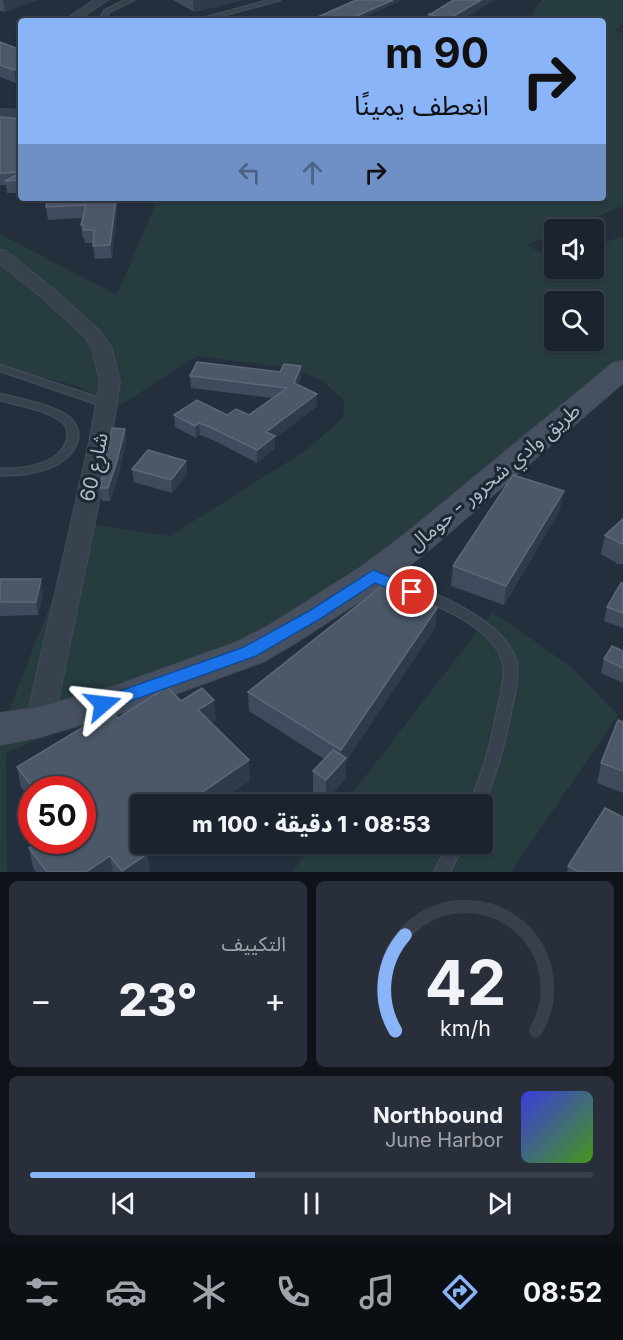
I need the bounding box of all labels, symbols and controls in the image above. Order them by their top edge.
text: 90 m [385,27,489,78]
icon: right [510,42,588,120]
text: انعطف يمينًا [354,89,489,122]
icon: left [233,156,266,189]
icon: ahead [296,156,329,189]
icon: right [359,156,392,189]
map controls [544,219,604,351]
button: sound [544,219,604,279]
button: search [544,291,604,351]
street label: طريق وادي شحرور - حومال [403,398,587,559]
street label: شارع 60 [75,430,116,504]
pin [386,566,437,617]
icon: arrive [395,575,428,608]
position arrow [71,672,135,736]
speed limit sign: 50 [18,776,96,854]
text: 08:53 · 1 دقيقة · 100 m [192,811,431,837]
text: التكييف [222,932,286,956]
text: 42 [424,945,506,1020]
text: 23° [119,972,197,1027]
text: − [30,980,52,1020]
text: + [264,980,286,1020]
text: km/h [440,1015,490,1041]
text: Northbound [373,1102,503,1128]
text: June Harbor [385,1128,503,1152]
icon: previous [107,1187,140,1220]
icon: pause [295,1187,328,1220]
icon: next [483,1187,516,1220]
icon: filters [21,1271,63,1313]
icon: car [105,1271,147,1313]
icon: climate [188,1271,230,1313]
icon: phone [272,1271,314,1313]
icon: music [356,1271,398,1313]
icon: directions [439,1271,481,1313]
text: 08:52 [523,1276,602,1309]

